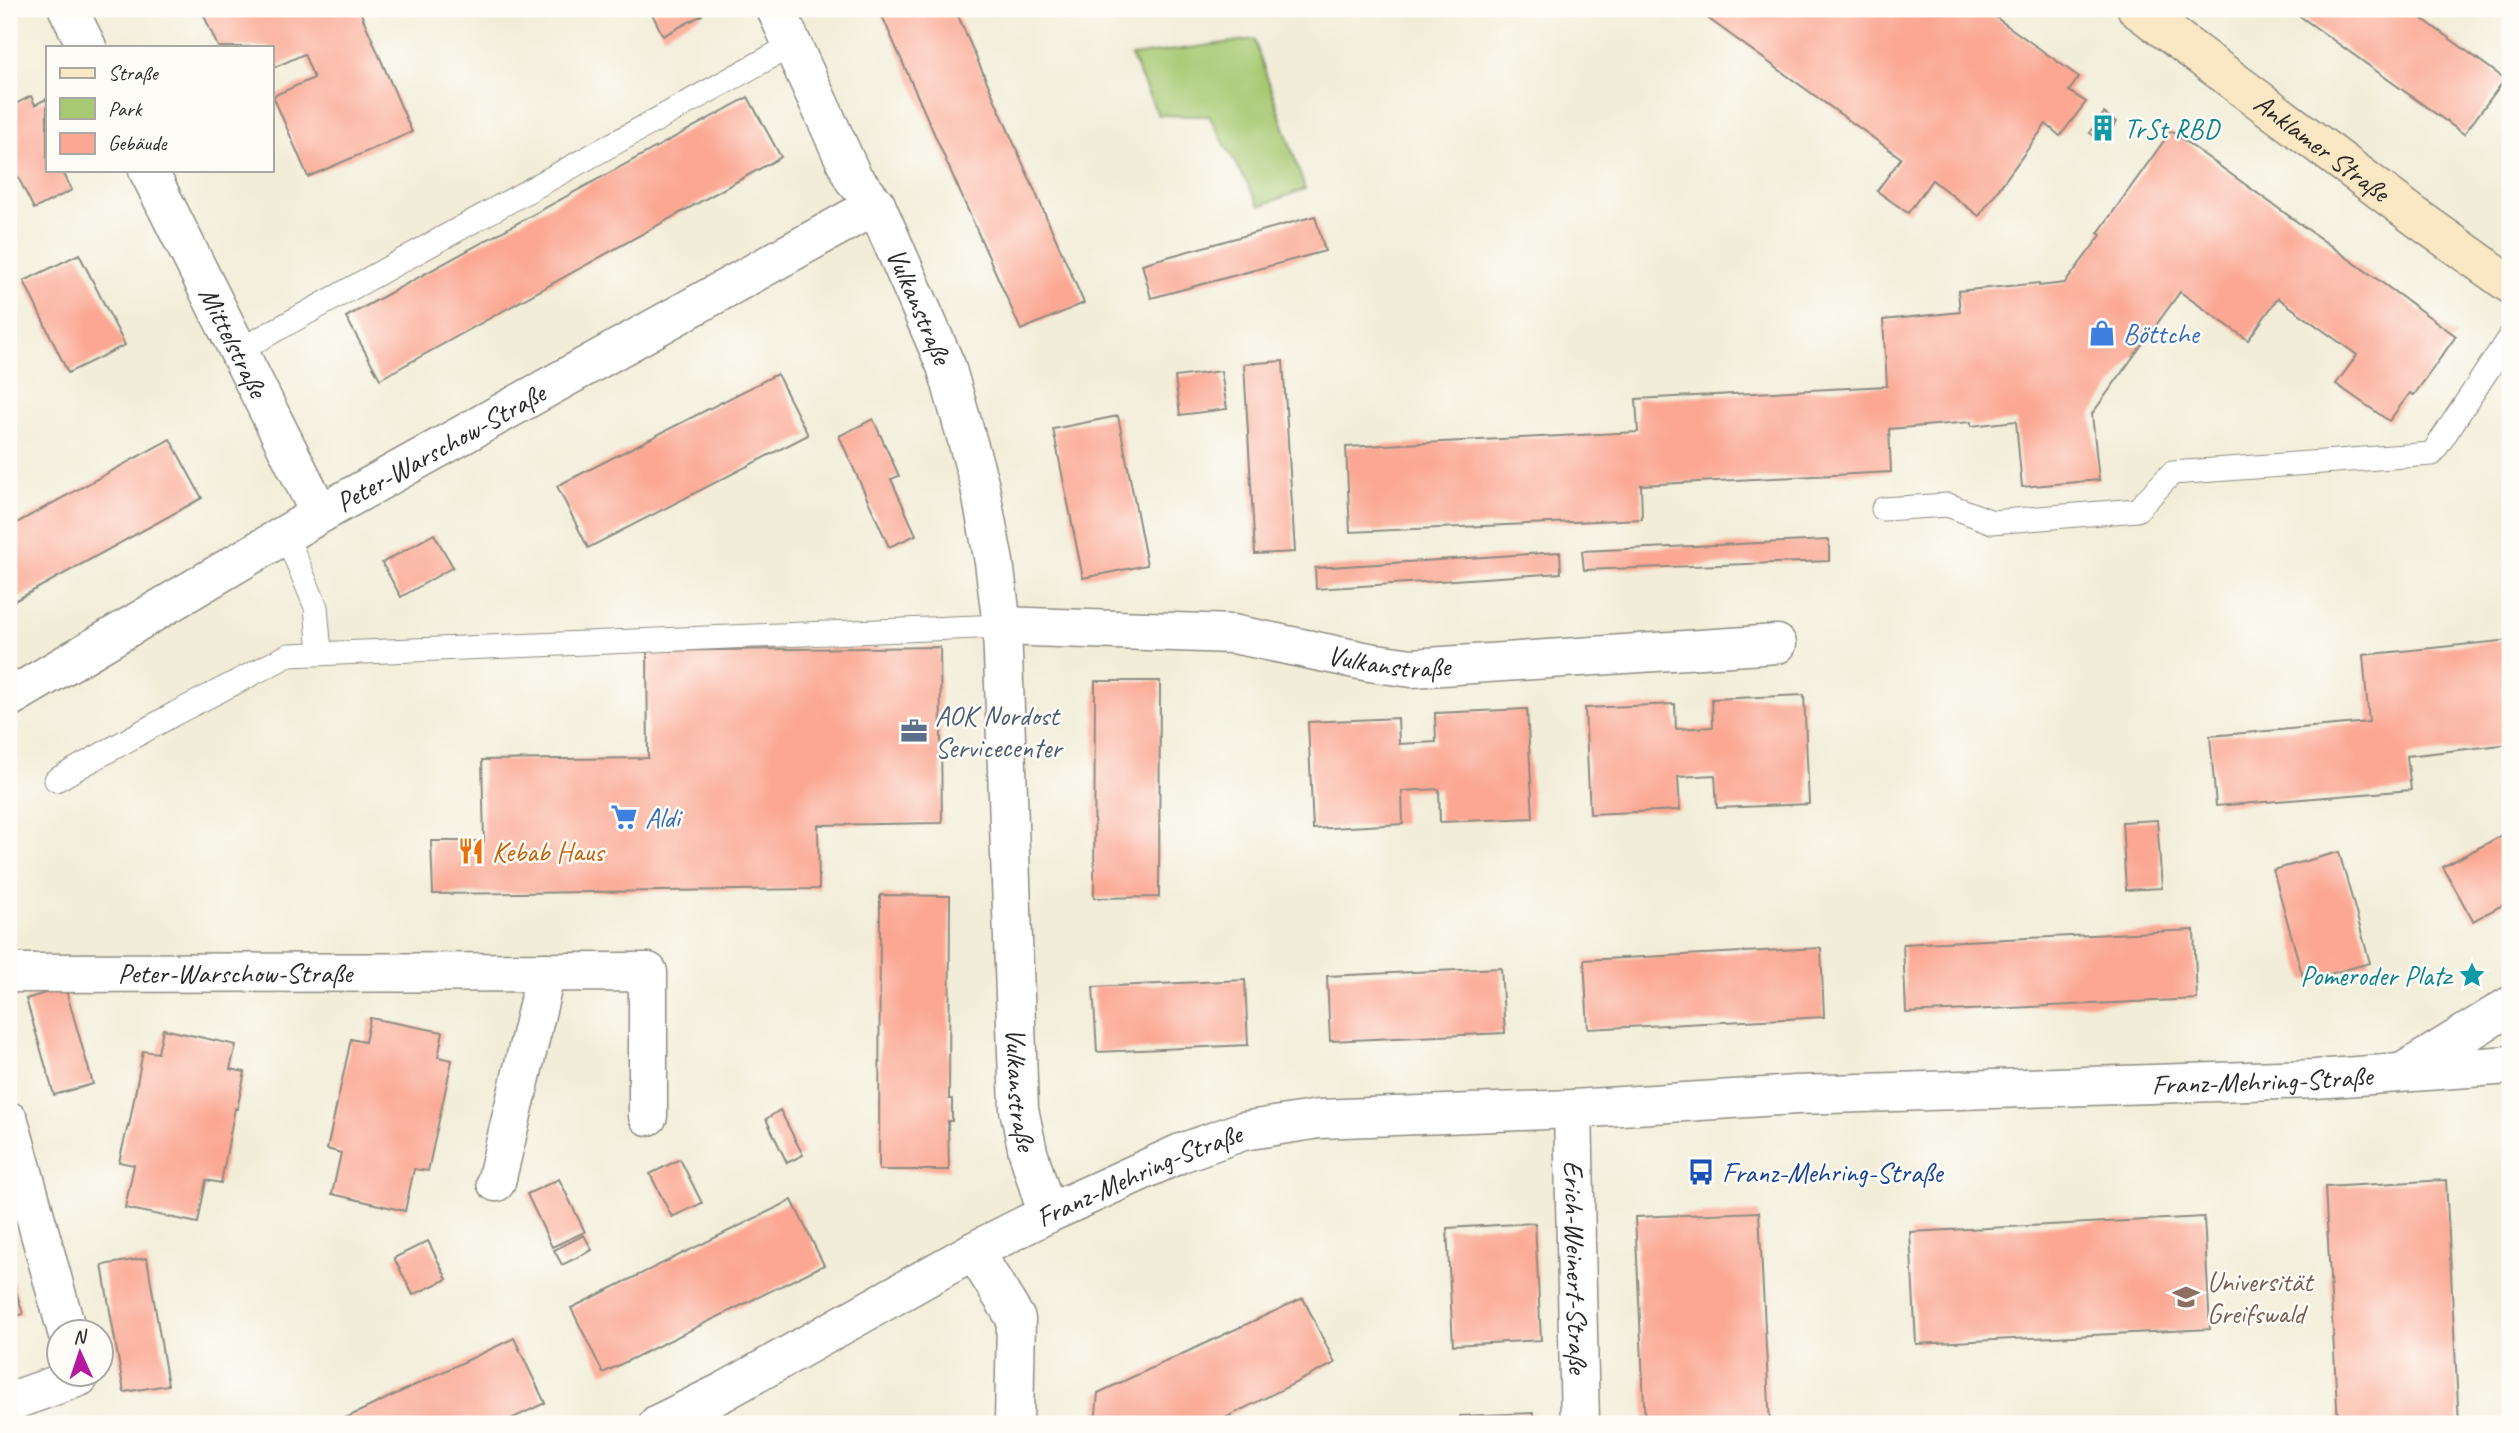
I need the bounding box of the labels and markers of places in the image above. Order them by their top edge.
place label: TrSt RBD [2124,111,2221,146]
building icon: TrSt RBD [2088,113,2118,143]
place label: Böttche [2123,316,2200,351]
shop icon: Böttche [2087,318,2117,348]
place label: AOK Nordost Servicecenter [935,698,1064,765]
office icon: AOK Nordost Servicecenter [899,716,929,746]
place label: Aldi [645,800,684,835]
supermarket icon: Aldi [609,802,639,832]
place label: Kebab Haus [492,834,606,869]
restaurant icon: Kebab Haus [456,836,486,866]
place label: Pomeroder Platz [2300,958,2454,993]
place icon: Pomeroder Platz [2457,960,2487,990]
place label: Franz-Mehring-Straße [1722,1155,1944,1190]
bus stop icon: Franz-Mehring-Straße [1686,1157,1716,1187]
place label: Universität Greifswald [2207,1264,2315,1331]
school or university icon: Universität Greifswald [2171,1282,2201,1312]

